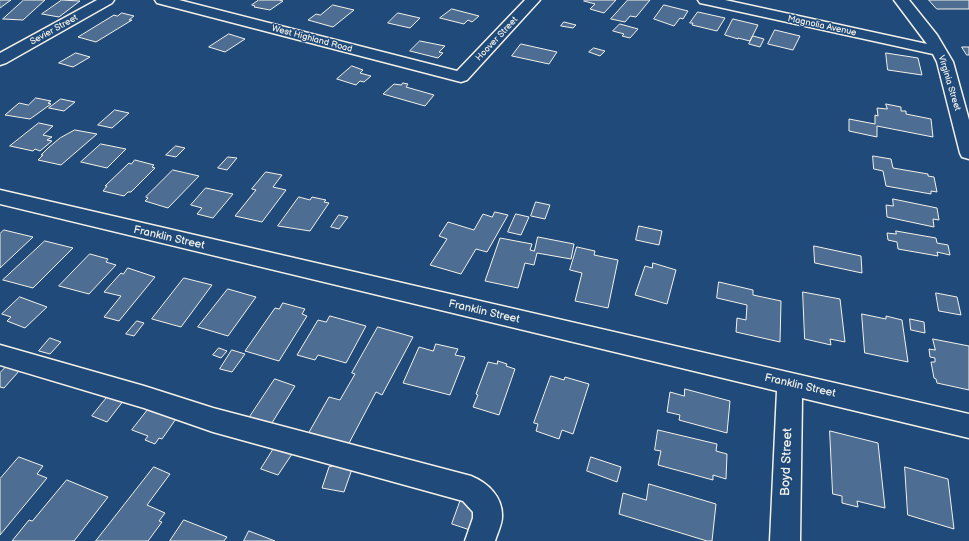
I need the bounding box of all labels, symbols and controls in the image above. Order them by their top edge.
street label: Sevier Street [28,12,80,48]
street label: Magnolia Avenue [787,13,857,39]
street label: Hoover Street [474,15,520,63]
street label: West Highland Road [271,23,353,55]
street label: Virginia Street [935,54,963,112]
street label: Franklin Street [132,223,206,253]
street label: Franklin Street [447,297,521,327]
street label: Franklin Street [763,371,837,401]
street label: Boyd Street [778,428,796,496]

